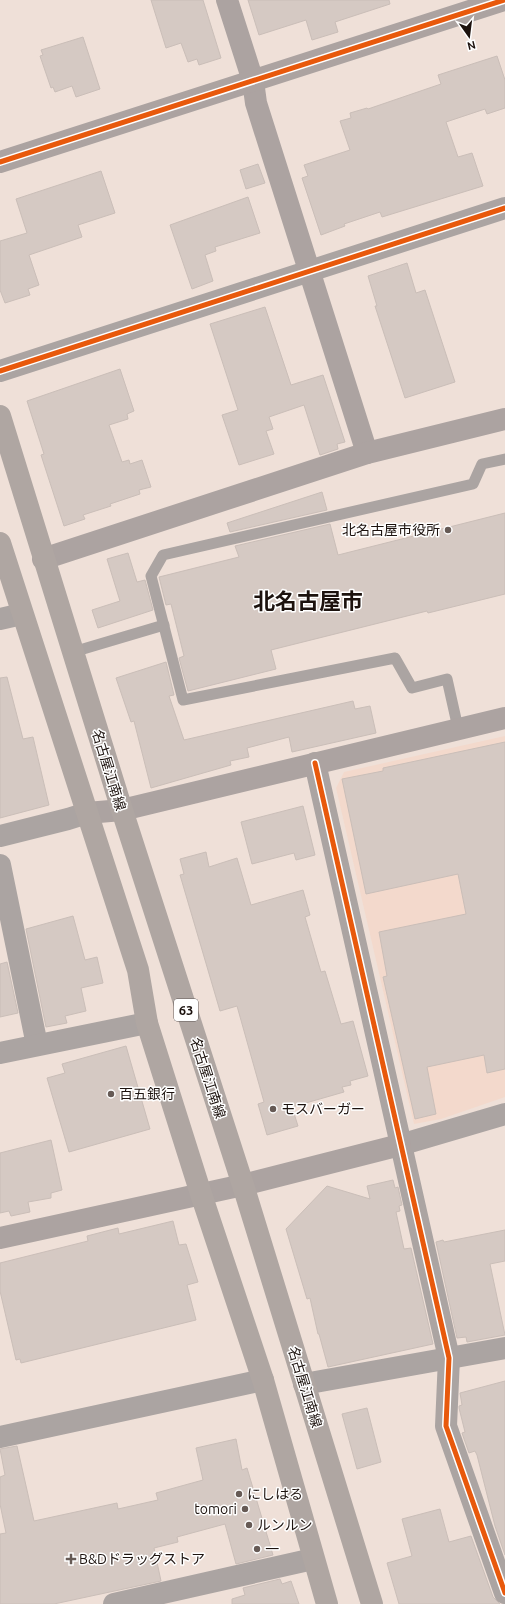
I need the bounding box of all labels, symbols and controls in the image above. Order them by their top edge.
north arrow [449,16,489,56]
text: N [466,39,477,53]
place label: 北名古屋市役所 [342,522,440,538]
marker: 北名古屋市役所 [443,525,453,535]
district label: 北名古屋市 [253,588,363,613]
street label: 名古屋江南線 [89,727,129,813]
road number: 63 [174,999,198,1021]
street label: 名古屋江南線 [187,1036,229,1120]
place label: 百五銀行 [119,1086,175,1102]
marker: 百五銀行 [106,1089,116,1099]
place label: モスバーガー [281,1101,365,1117]
marker: モスバーガー [268,1104,278,1114]
street label: 名古屋江南線 [285,1344,325,1430]
place label: にしはる [247,1486,303,1502]
marker: にしはる [234,1489,244,1499]
place label: tomori [194,1501,237,1517]
marker: tomori [240,1504,250,1514]
place label: ルンルン [257,1517,312,1533]
marker: ルンルン [244,1520,254,1530]
place label: 一 [265,1541,279,1557]
marker: 一 [252,1544,262,1554]
place label: B&Dドラッグストア [79,1551,205,1567]
marker: B&Dドラッグストア [66,1554,76,1564]

